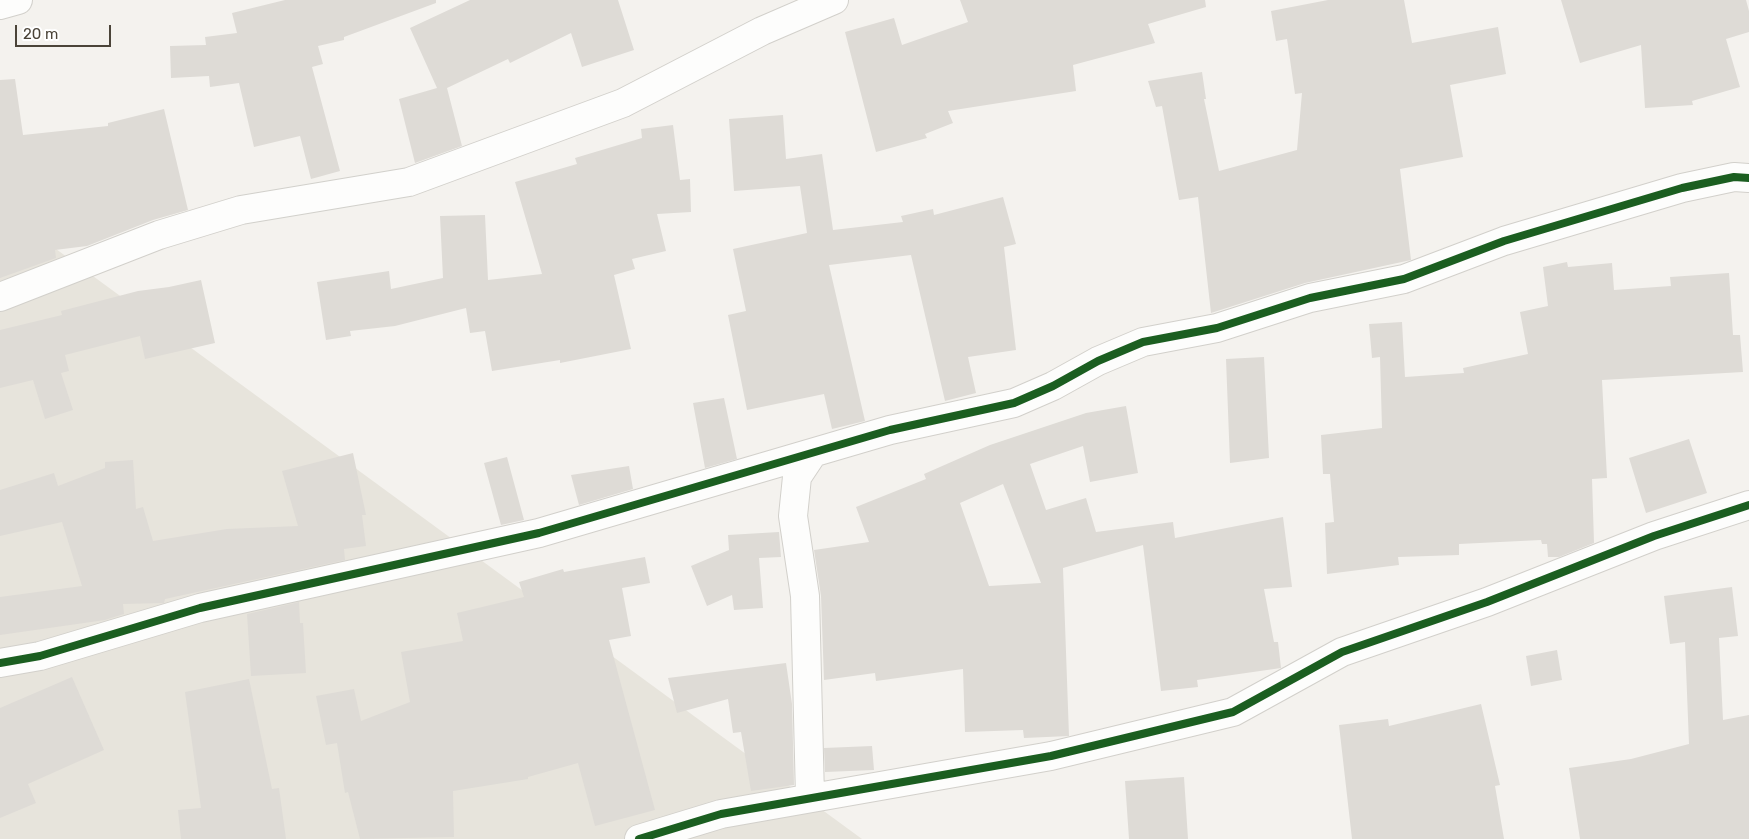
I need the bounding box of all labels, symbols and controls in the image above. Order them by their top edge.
scale bar [18,15,114,47]
text: 20 m [23,25,58,43]

